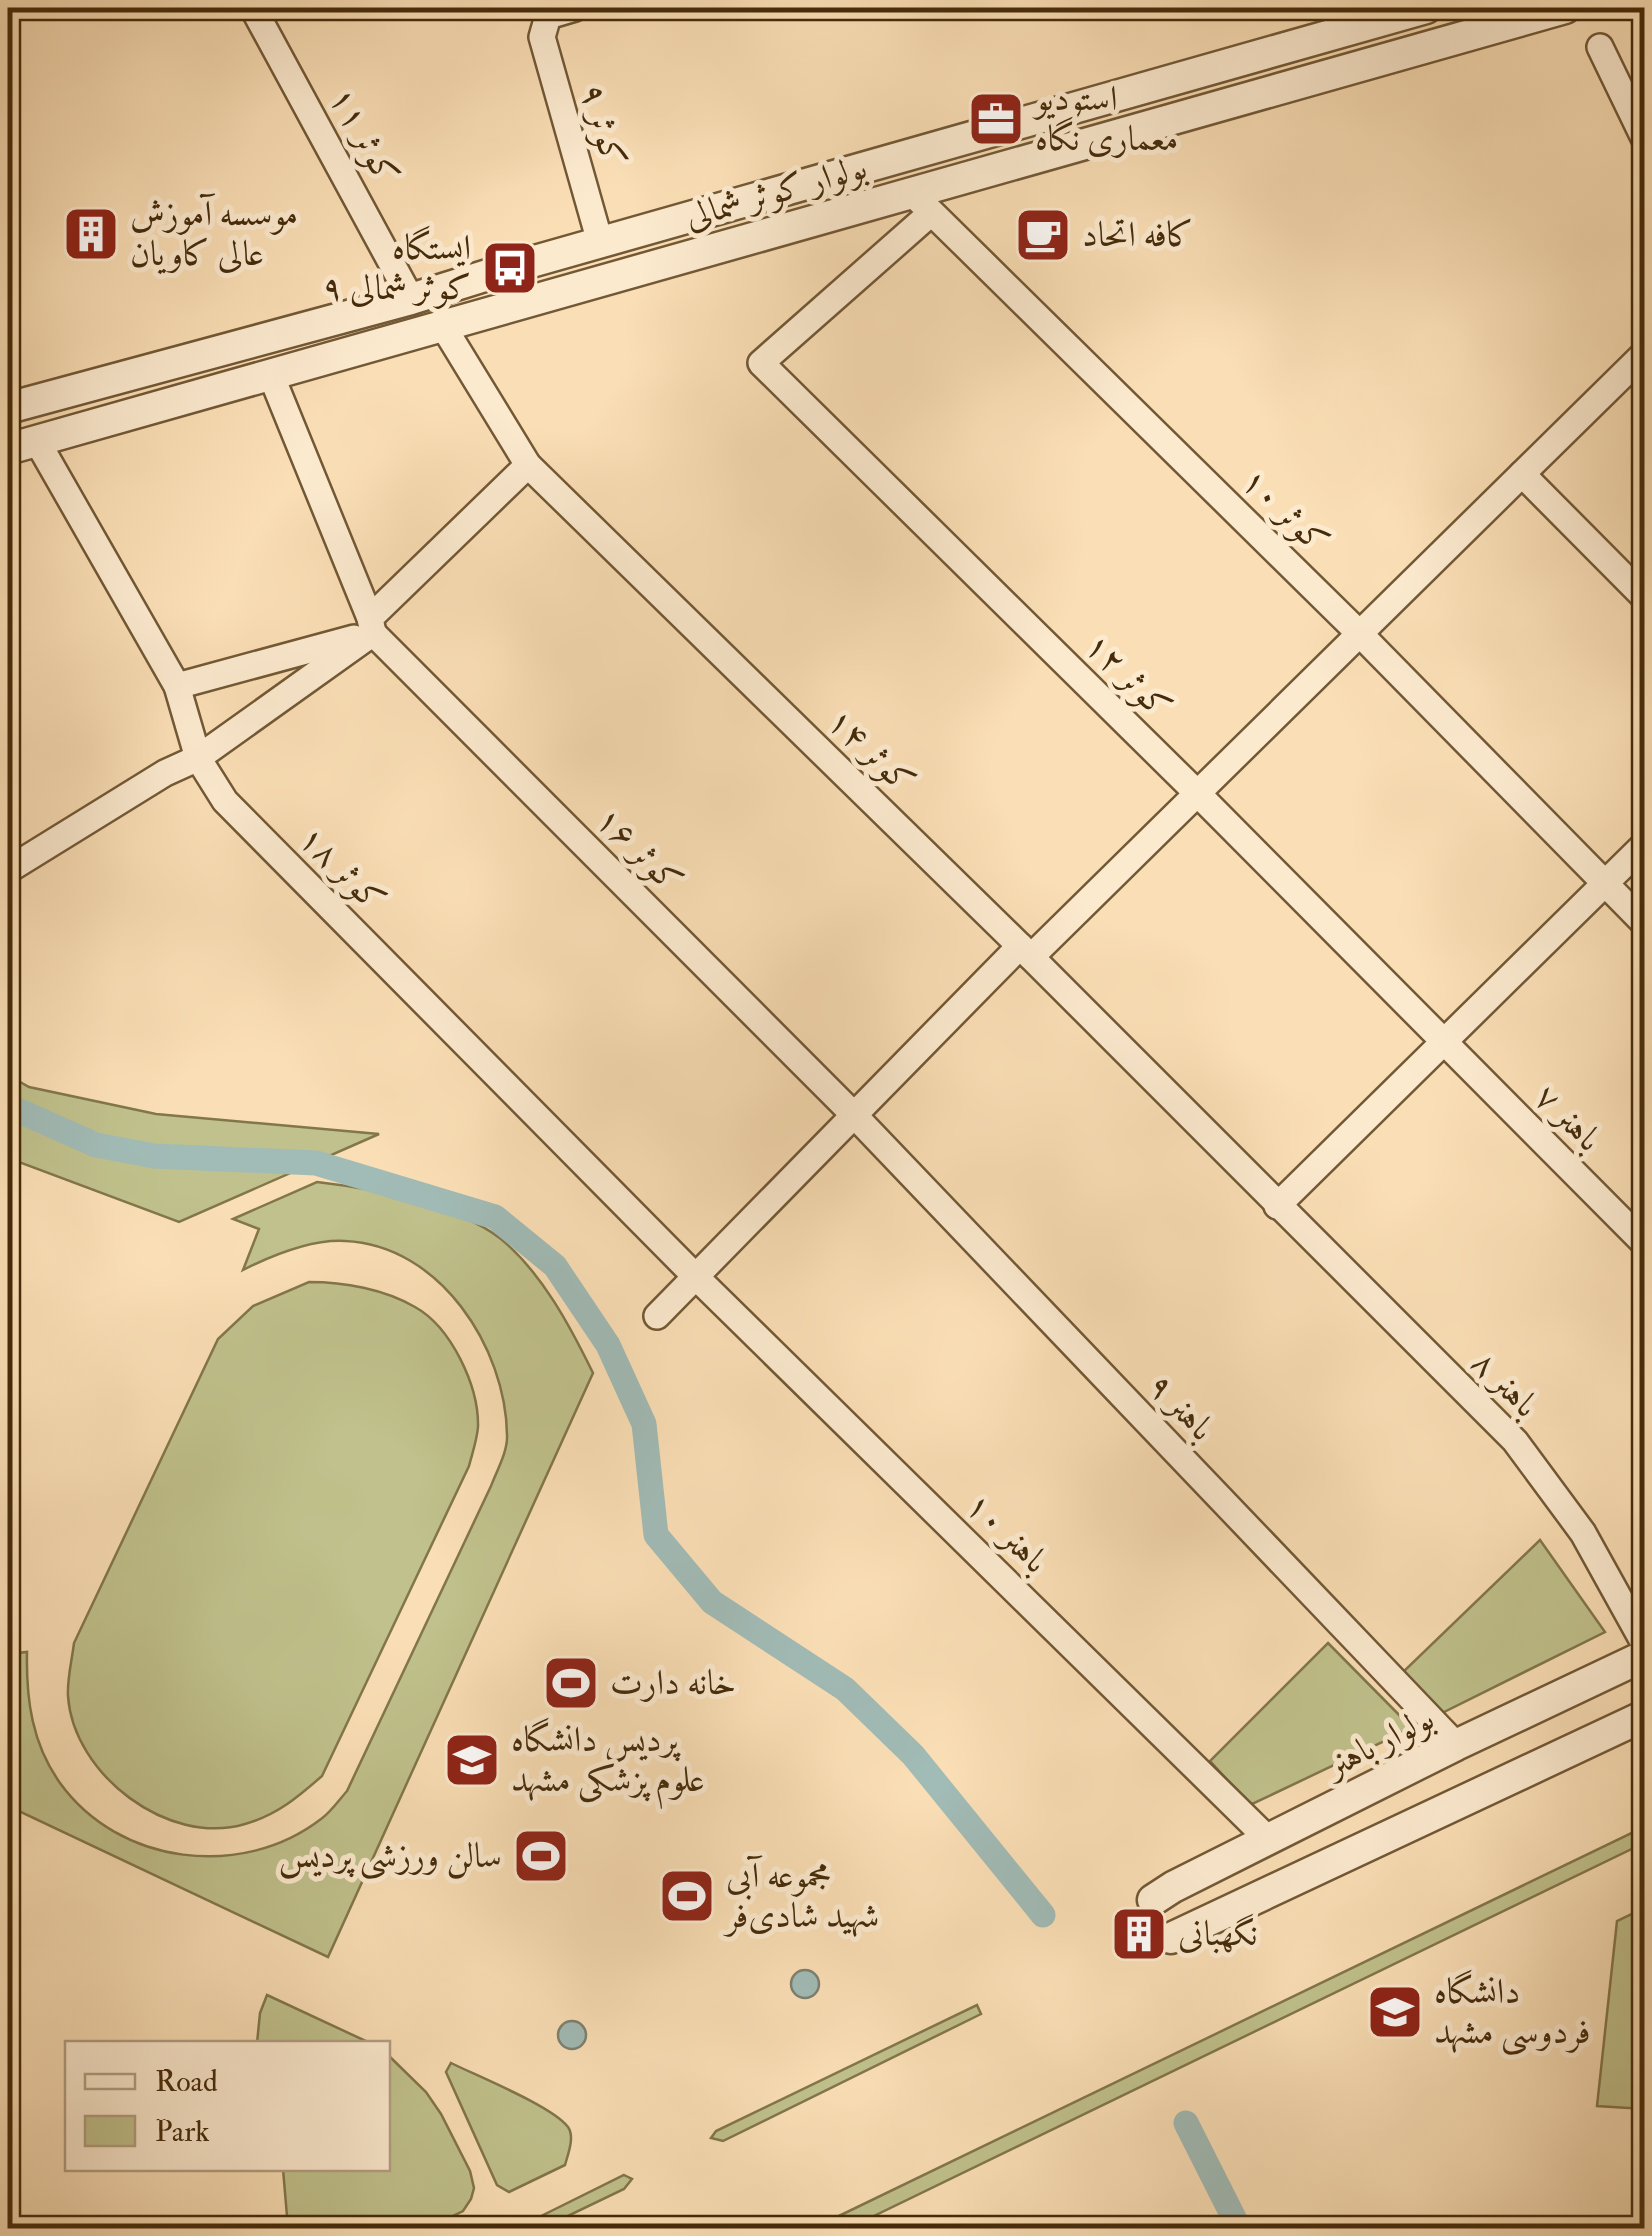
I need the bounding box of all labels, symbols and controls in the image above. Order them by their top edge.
place label: استودیو معماری نگاه [1032,77,1178,161]
street label: کوثر ۹ [570,78,636,172]
street label: کوثر ۱۱ [319,80,409,192]
office icon: استودیو معماری نگاه [966,89,1026,149]
street label: بولوار کوثر شمالی [680,145,872,239]
place label: موسسه آموزش عالی کاویان [130,192,298,276]
building icon: موسسه آموزش عالی کاویان [61,204,121,264]
cafe icon: کافه اتحاد [1013,205,1073,265]
place label: کافه اتحاد [1082,213,1194,257]
place label: ایستگاه کوثر شمالی ۹ [322,225,471,310]
bus stop icon: ایستگاه کوثر شمالی ۹ [480,238,540,298]
street label: کوثر ۱۰ [1232,459,1338,563]
street label: کوثر ۱۲ [1075,623,1181,729]
street label: کوثر ۱۴ [818,699,924,803]
street label: کوثر ۱۶ [586,797,692,903]
street label: کوثر ۱۸ [289,816,395,922]
street label: باهنر ۷ [1525,1075,1611,1161]
street label: باهنر ۸ [1462,1341,1548,1427]
street label: باهنر ۹ [1138,1364,1224,1450]
street label: باهنر ۱۰ [956,1483,1058,1583]
sports icon: خانه دارت [541,1653,601,1713]
place label: خانه دارت [610,1661,736,1705]
street label: بولوار باهنر [1316,1696,1441,1789]
place label: پردیس دانشگاه علوم پزشکی مشهد [511,1717,705,1810]
school or university icon: پردیس دانشگاه علوم پزشکی مشهد [442,1730,502,1790]
sports icon: سالن ورزشی پردیس [511,1826,571,1886]
place label: سالن ورزشی پردیس [279,1834,502,1880]
place label: مجموعه آبی شهید شادی‌فر [723,1854,879,1938]
sports icon: مجموعه آبی شهید شادی‌فر [657,1866,717,1926]
building icon: نگهبانی [1109,1904,1169,1964]
place label: نگهبانی [1178,1912,1258,1956]
place label: دانشگاه فردوسی مشهد [1434,1969,1591,2056]
school or university icon: دانشگاه فردوسی مشهد [1365,1982,1425,2042]
legend [65,2041,390,2171]
text: Road [155,2063,218,2100]
text: Park [155,2113,210,2150]

